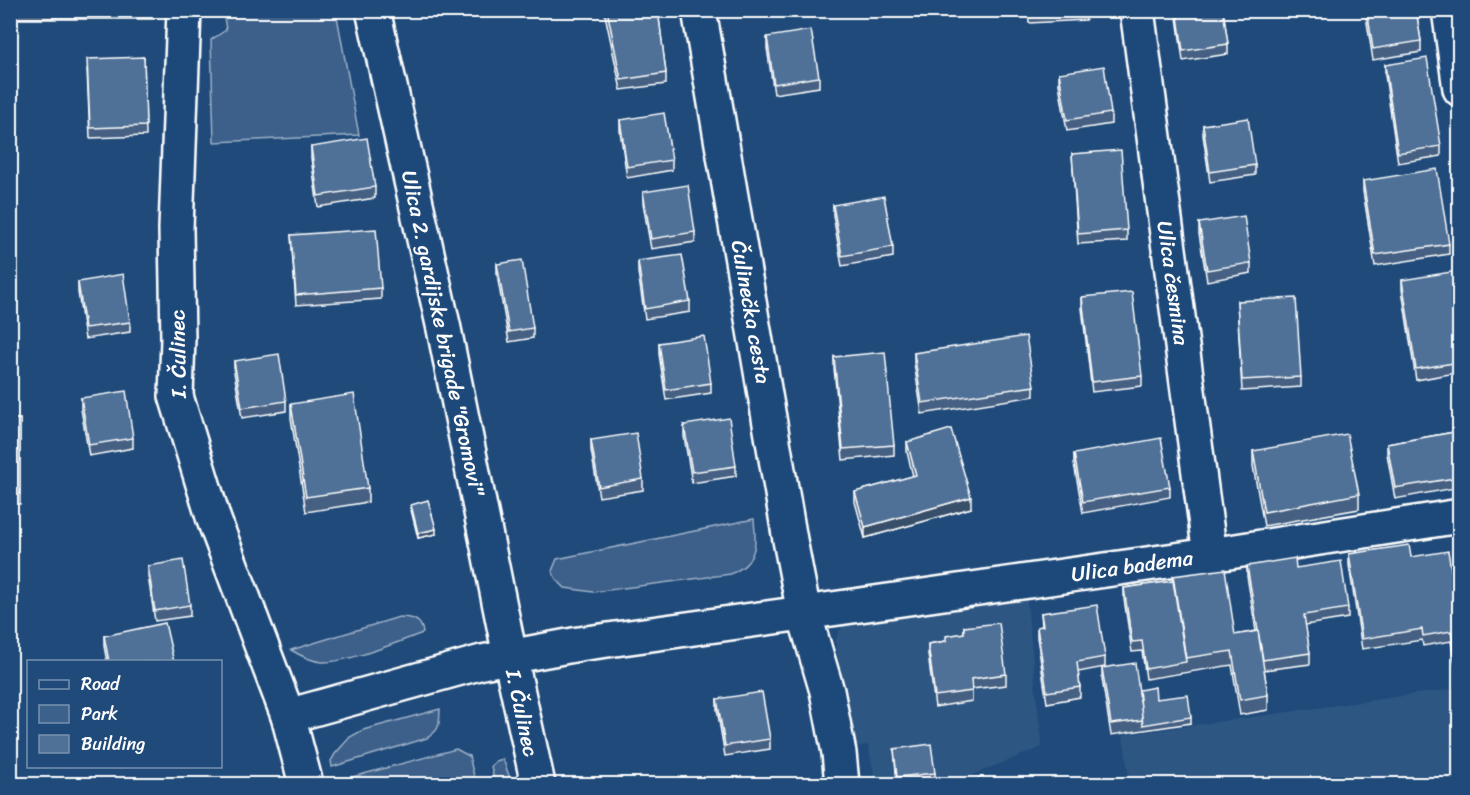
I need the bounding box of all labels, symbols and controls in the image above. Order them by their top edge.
street label: Ulica 2. gardijske brigade "Gromovi" [390,167,496,501]
street label: Ulica česmina [1145,218,1201,348]
street label: Čulinečka cesta [720,237,782,387]
street label: I. Čulinec [158,309,198,399]
street label: Ulica badema [1069,539,1196,593]
legend [27,660,222,768]
street label: I. Čulinec [494,665,550,761]
text: Road [81,668,121,700]
text: Park [81,698,118,730]
text: Building [81,728,145,760]

